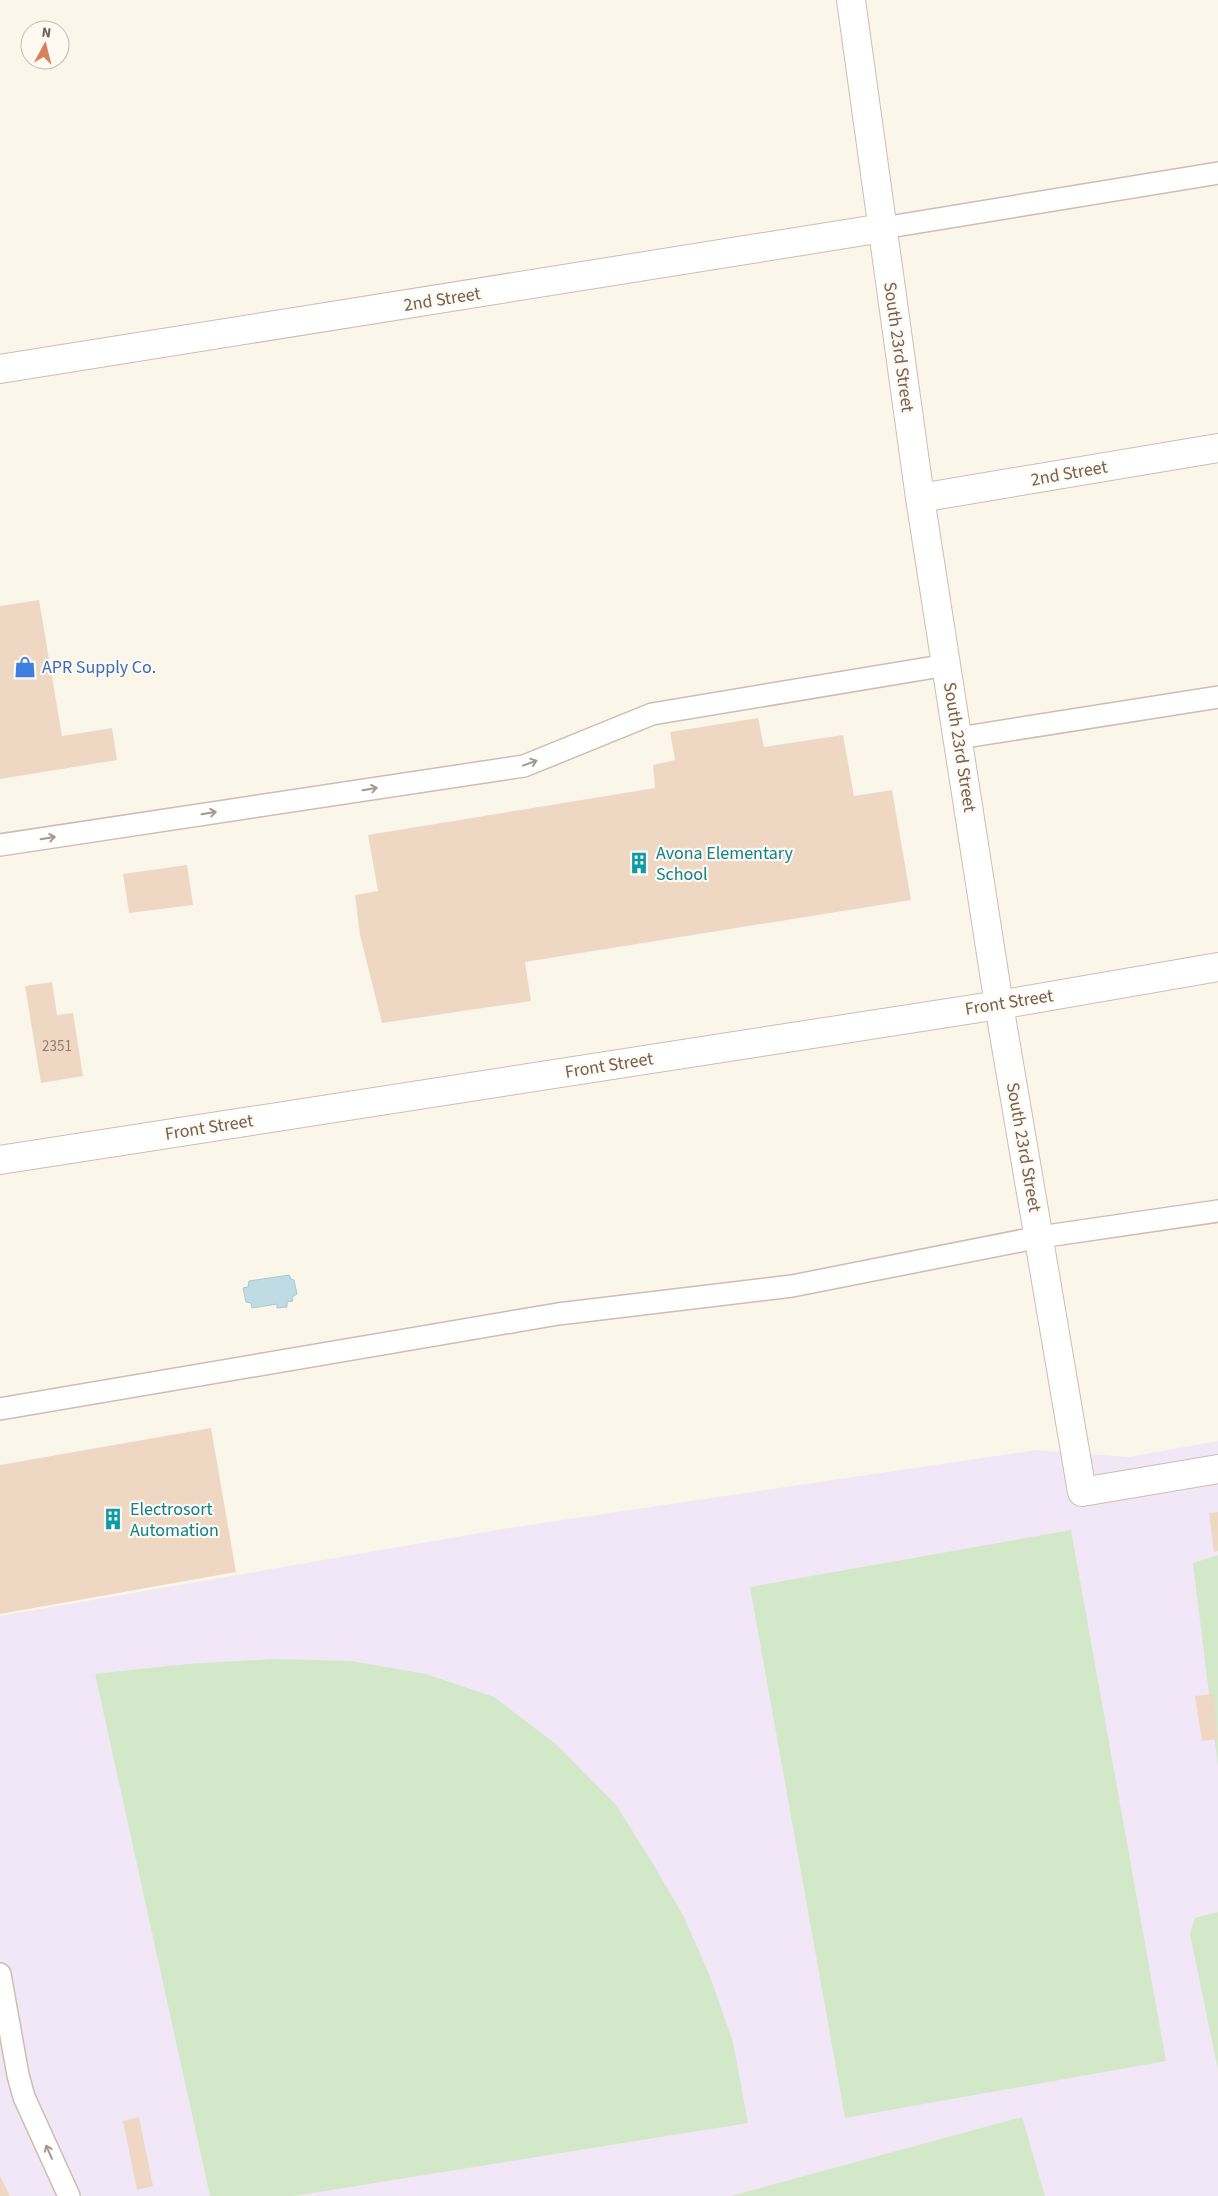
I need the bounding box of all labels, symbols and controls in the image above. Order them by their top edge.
north arrow [20,20,70,70]
text: N [41,23,52,44]
street label: South 23rd Street [877,280,920,414]
street label: 2nd Street [402,281,482,318]
street label: 2nd Street [1029,454,1109,493]
shop icon: APR Supply Co. [12,654,38,680]
place label: APR Supply Co. [42,655,156,680]
street label: South 23rd Street [937,680,982,814]
one-way arrow [522,758,537,767]
one-way arrow [361,784,377,794]
one-way arrow [201,808,217,818]
one-way arrow [40,832,56,842]
place label: Avona Elementary School [656,841,793,887]
building icon: Avona Elementary School [626,850,652,876]
street label: Front Street [963,983,1055,1022]
house number: 2351 [42,1036,72,1057]
street label: Front Street [563,1046,655,1085]
street label: South 23rd Street [1000,1080,1047,1214]
street label: Front Street [163,1108,255,1147]
place label: Electrosort Automation [130,1497,219,1543]
building icon: Electrosort Automation [100,1506,126,1532]
one-way arrow [43,2145,53,2160]

